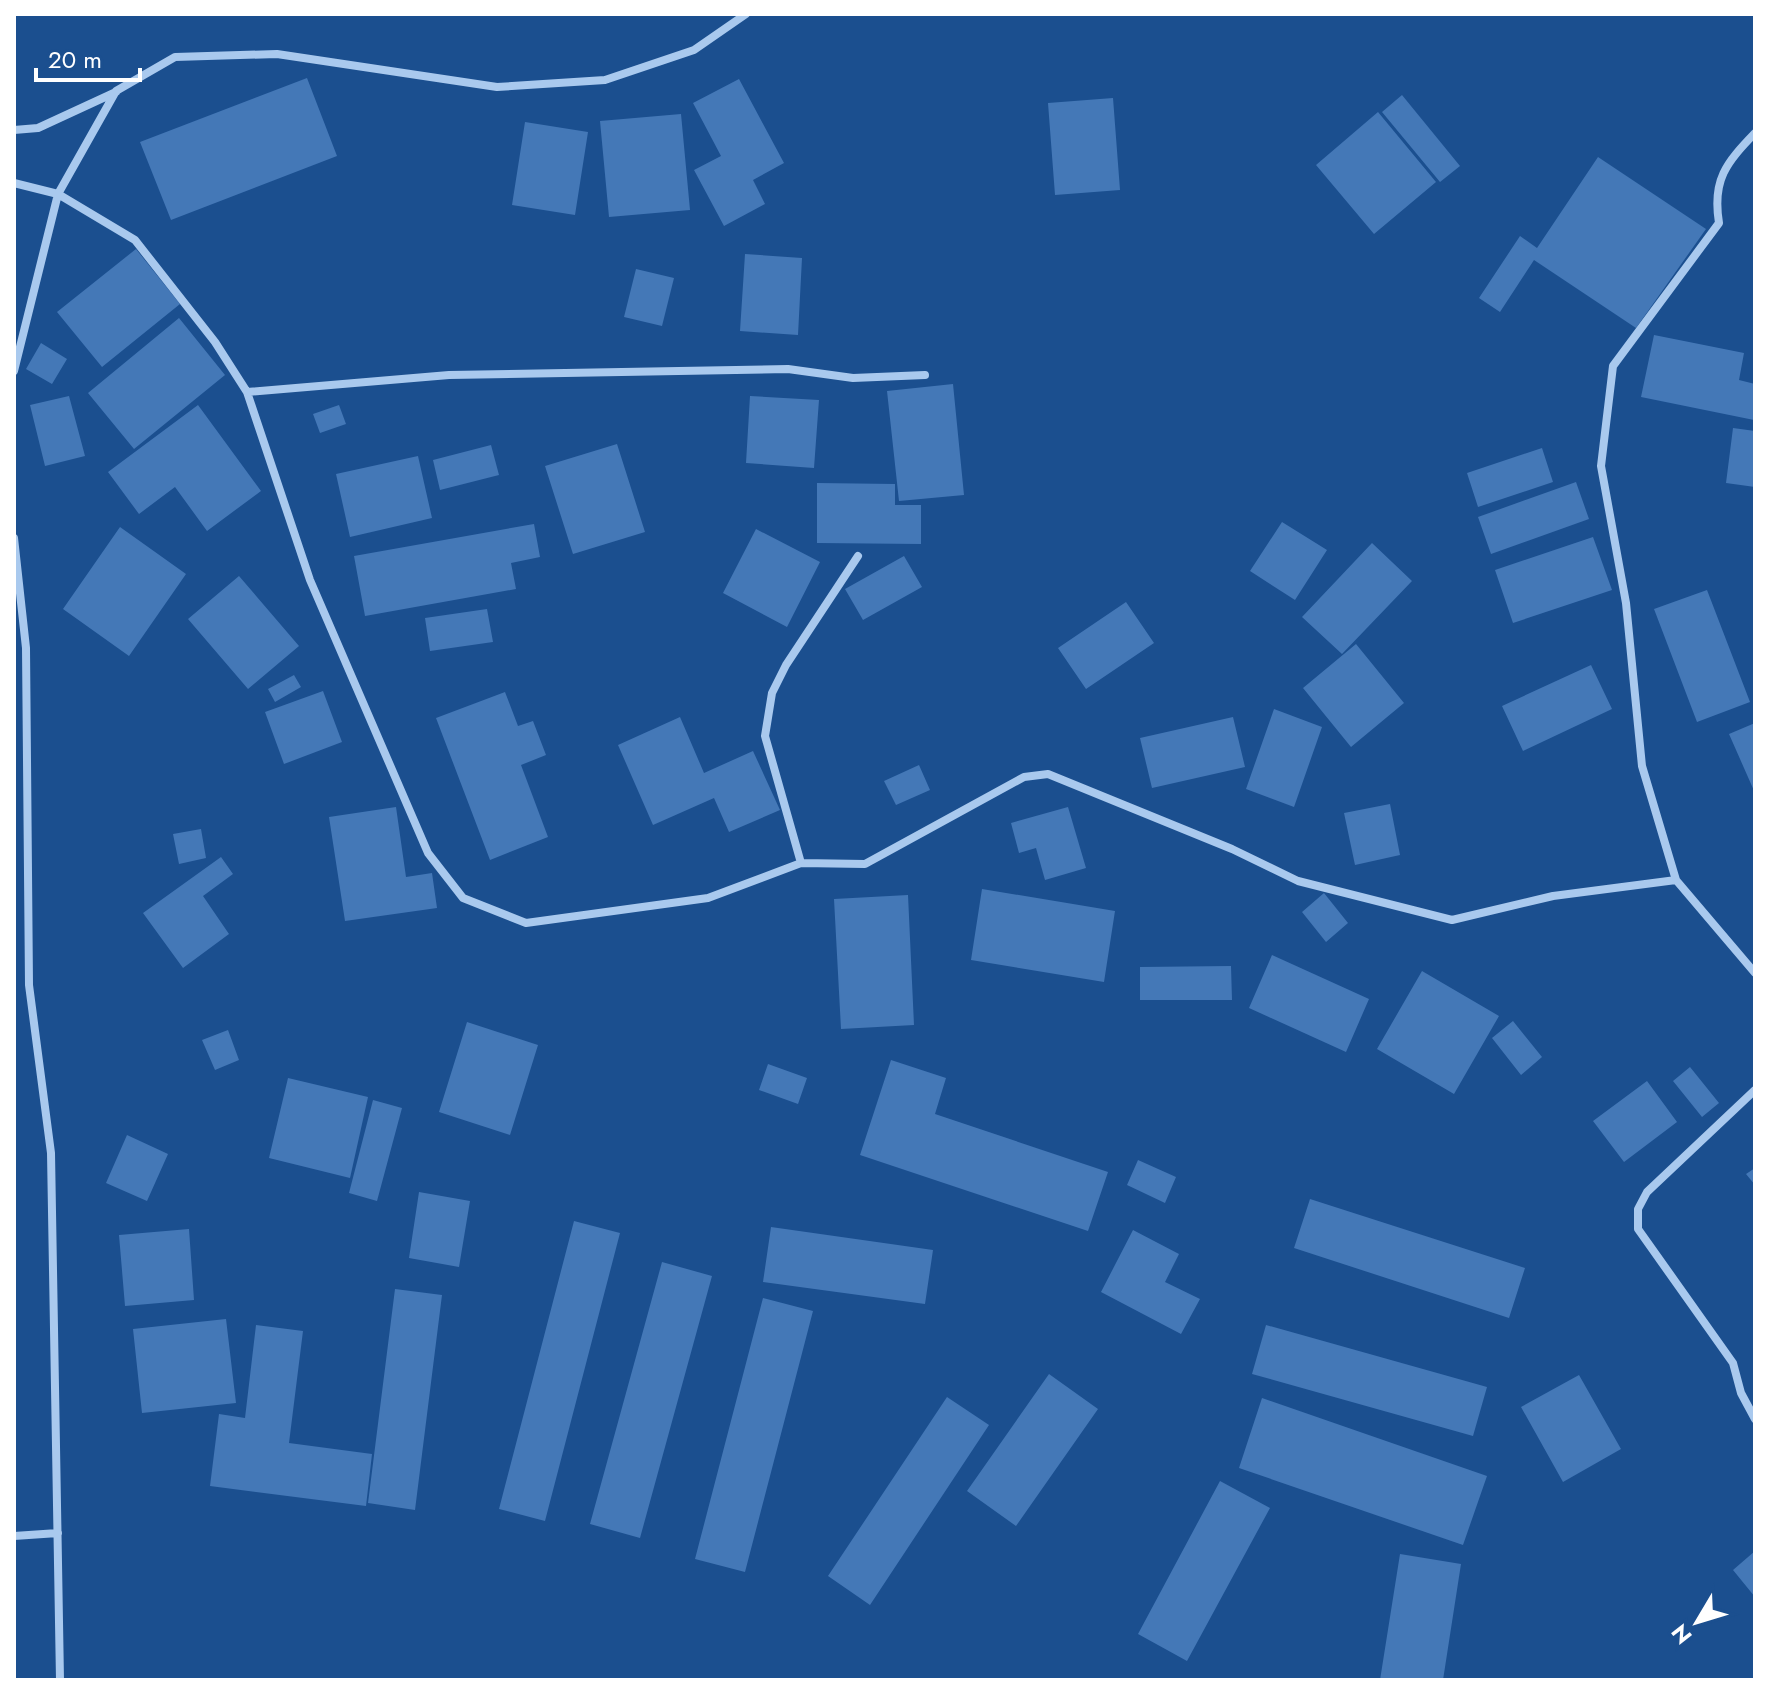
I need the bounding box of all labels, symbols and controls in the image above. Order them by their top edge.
scale bar [36,32,140,82]
text: 20 m [48,42,102,77]
north arrow [1657,1582,1737,1662]
text: N [1663,1618,1699,1651]

